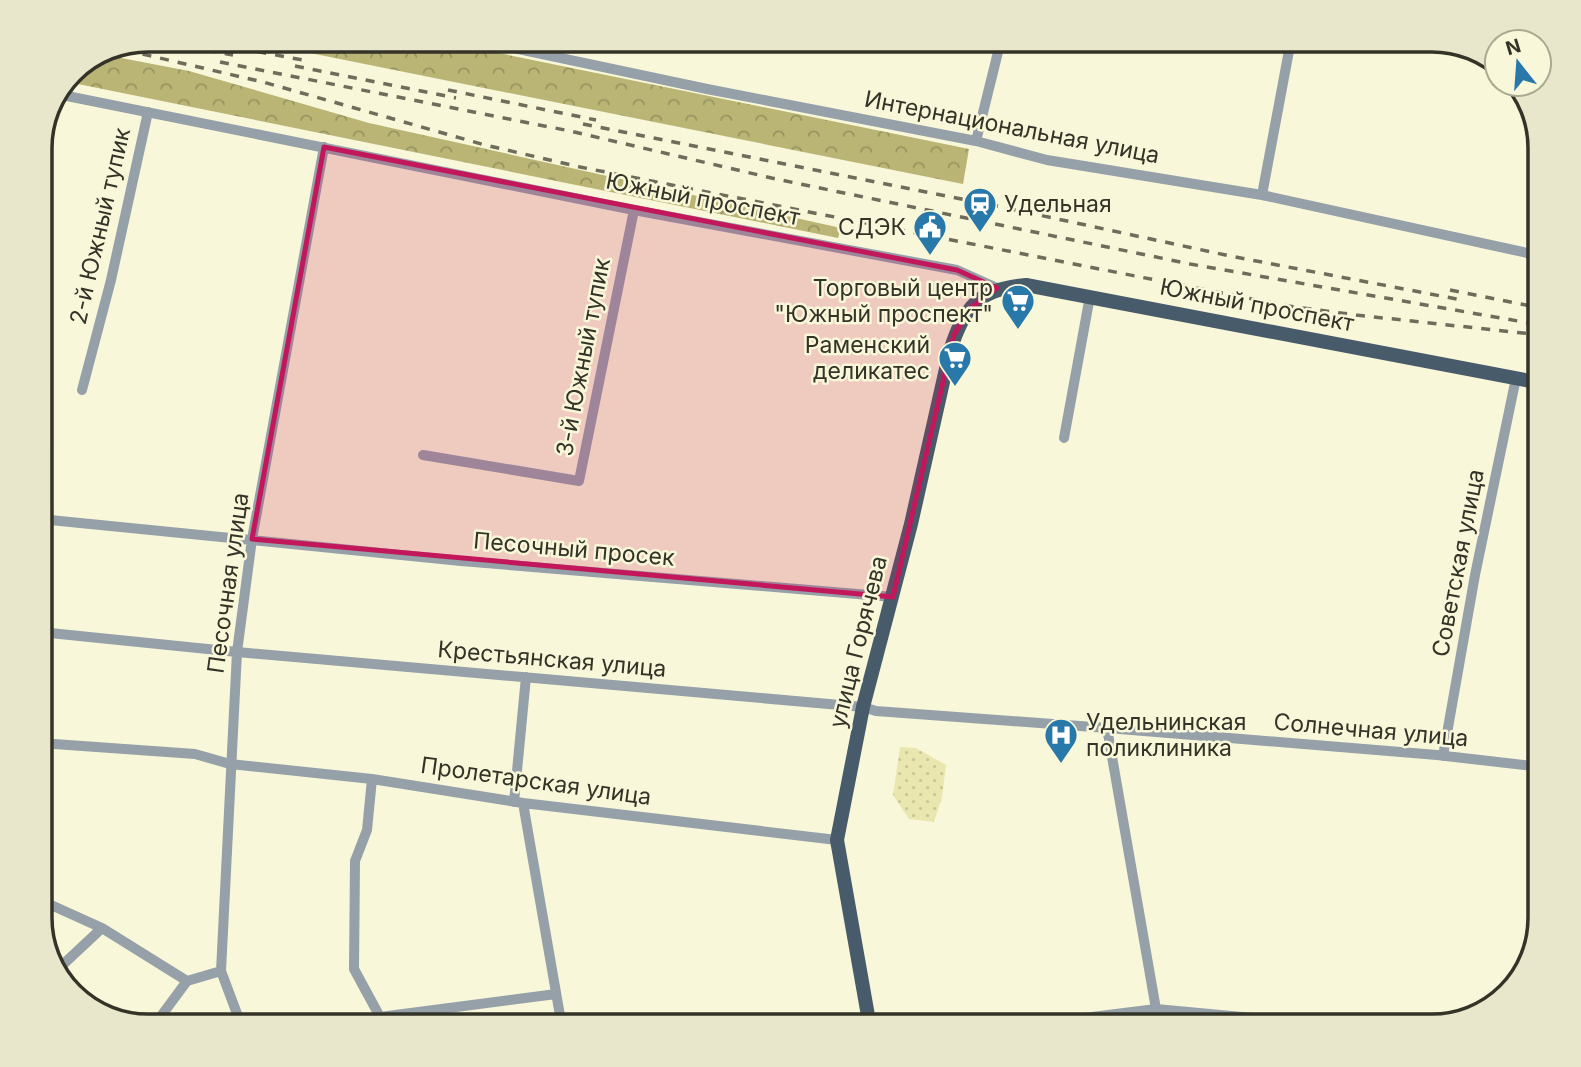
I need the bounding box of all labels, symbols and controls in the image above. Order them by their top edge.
north arrow [1483,28,1553,98]
text: N [1503,34,1523,60]
street label: Интернациональная улица [862,85,1162,169]
street label: 2-й Южный тупик [64,124,136,327]
street label: Южный проспект [604,166,803,232]
station icon: Удельная [961,185,999,234]
place label: Удельная [1004,190,1112,218]
public building icon: СДЭК [911,208,949,257]
place label: СДЭК [838,213,906,241]
street label: 3-й Южный тупик [550,255,616,458]
street label: Южный проспект [1158,272,1357,338]
place label: Торговый центр "Южный проспект" [774,274,993,328]
supermarket icon: Торговый центр "Южный проспект" [999,282,1037,331]
place label: Раменский деликатес [805,331,930,385]
supermarket icon: Раменский деликатес [936,339,974,388]
street label: Советская улица [1426,467,1490,659]
street label: Песочная улица [201,491,255,675]
street label: Песочный просек [472,526,676,572]
street label: улица Горячева [823,553,893,731]
street label: Крестьянская улица [436,635,668,683]
place label: Удельнинская поликлиника [1086,708,1246,762]
street label: Солнечная улица [1272,708,1470,752]
hospital icon: Удельнинская поликлиника [1042,716,1080,765]
street label: Пролетарская улица [419,751,653,811]

